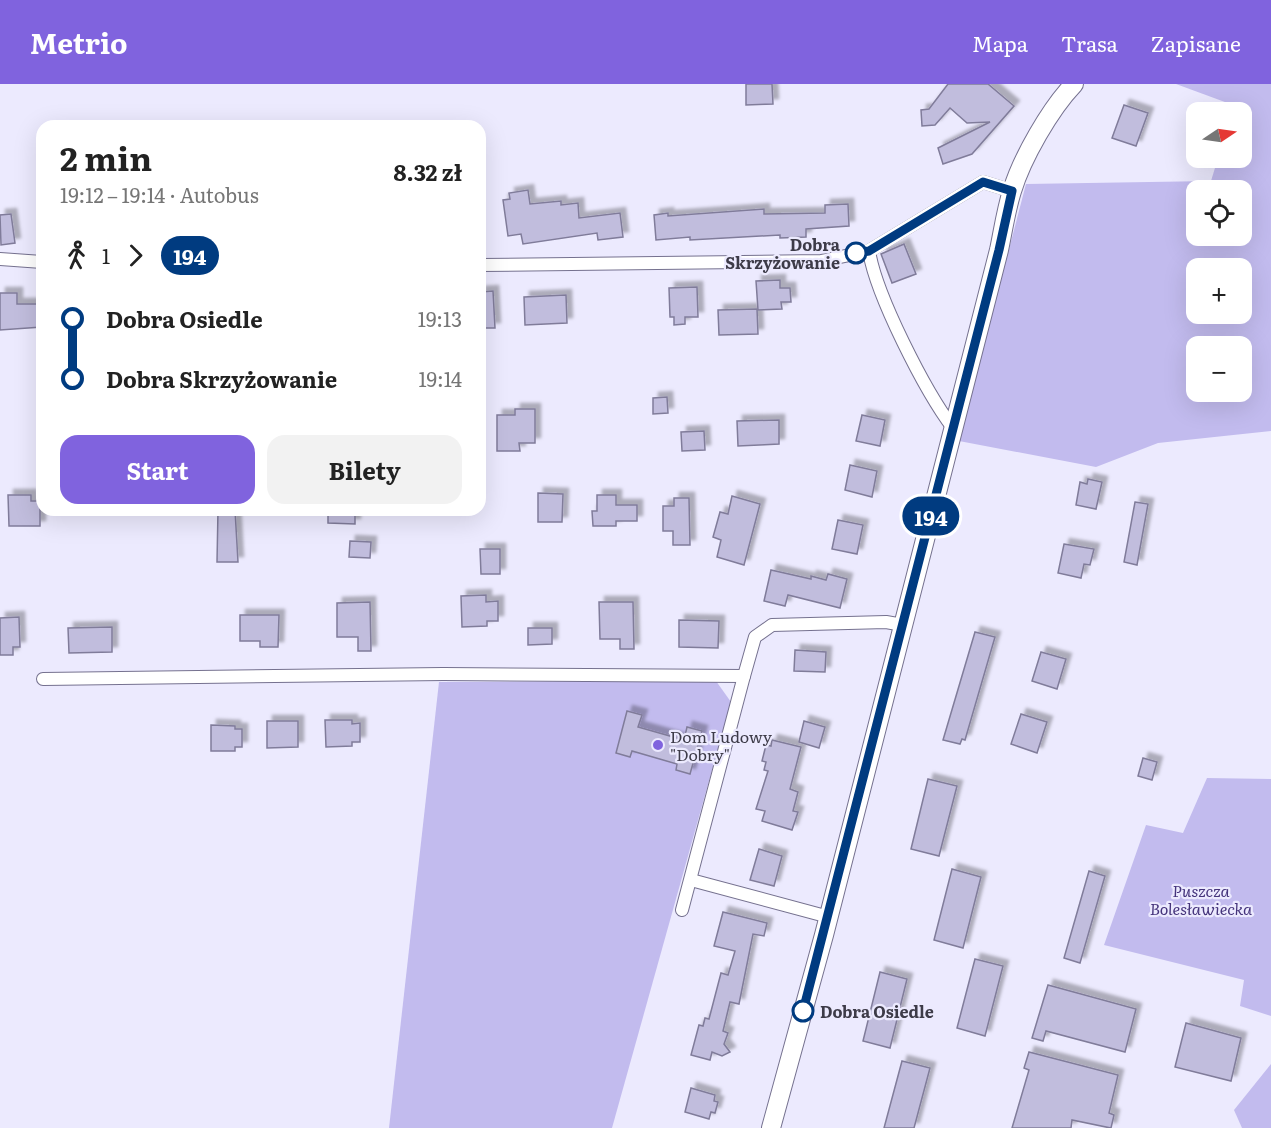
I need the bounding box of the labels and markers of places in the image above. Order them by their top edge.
place label: Dobra Skrzyżowanie [725,232,841,274]
marker: Dobra Skrzyżowanie [845,242,867,264]
place label: Dom Ludowy "Dobry" [670,724,773,766]
marker: Dom Ludowy "Dobry" [651,738,665,752]
place label: Dobra Osiedle [820,999,934,1023]
marker: Dobra Osiedle [792,1000,814,1022]

